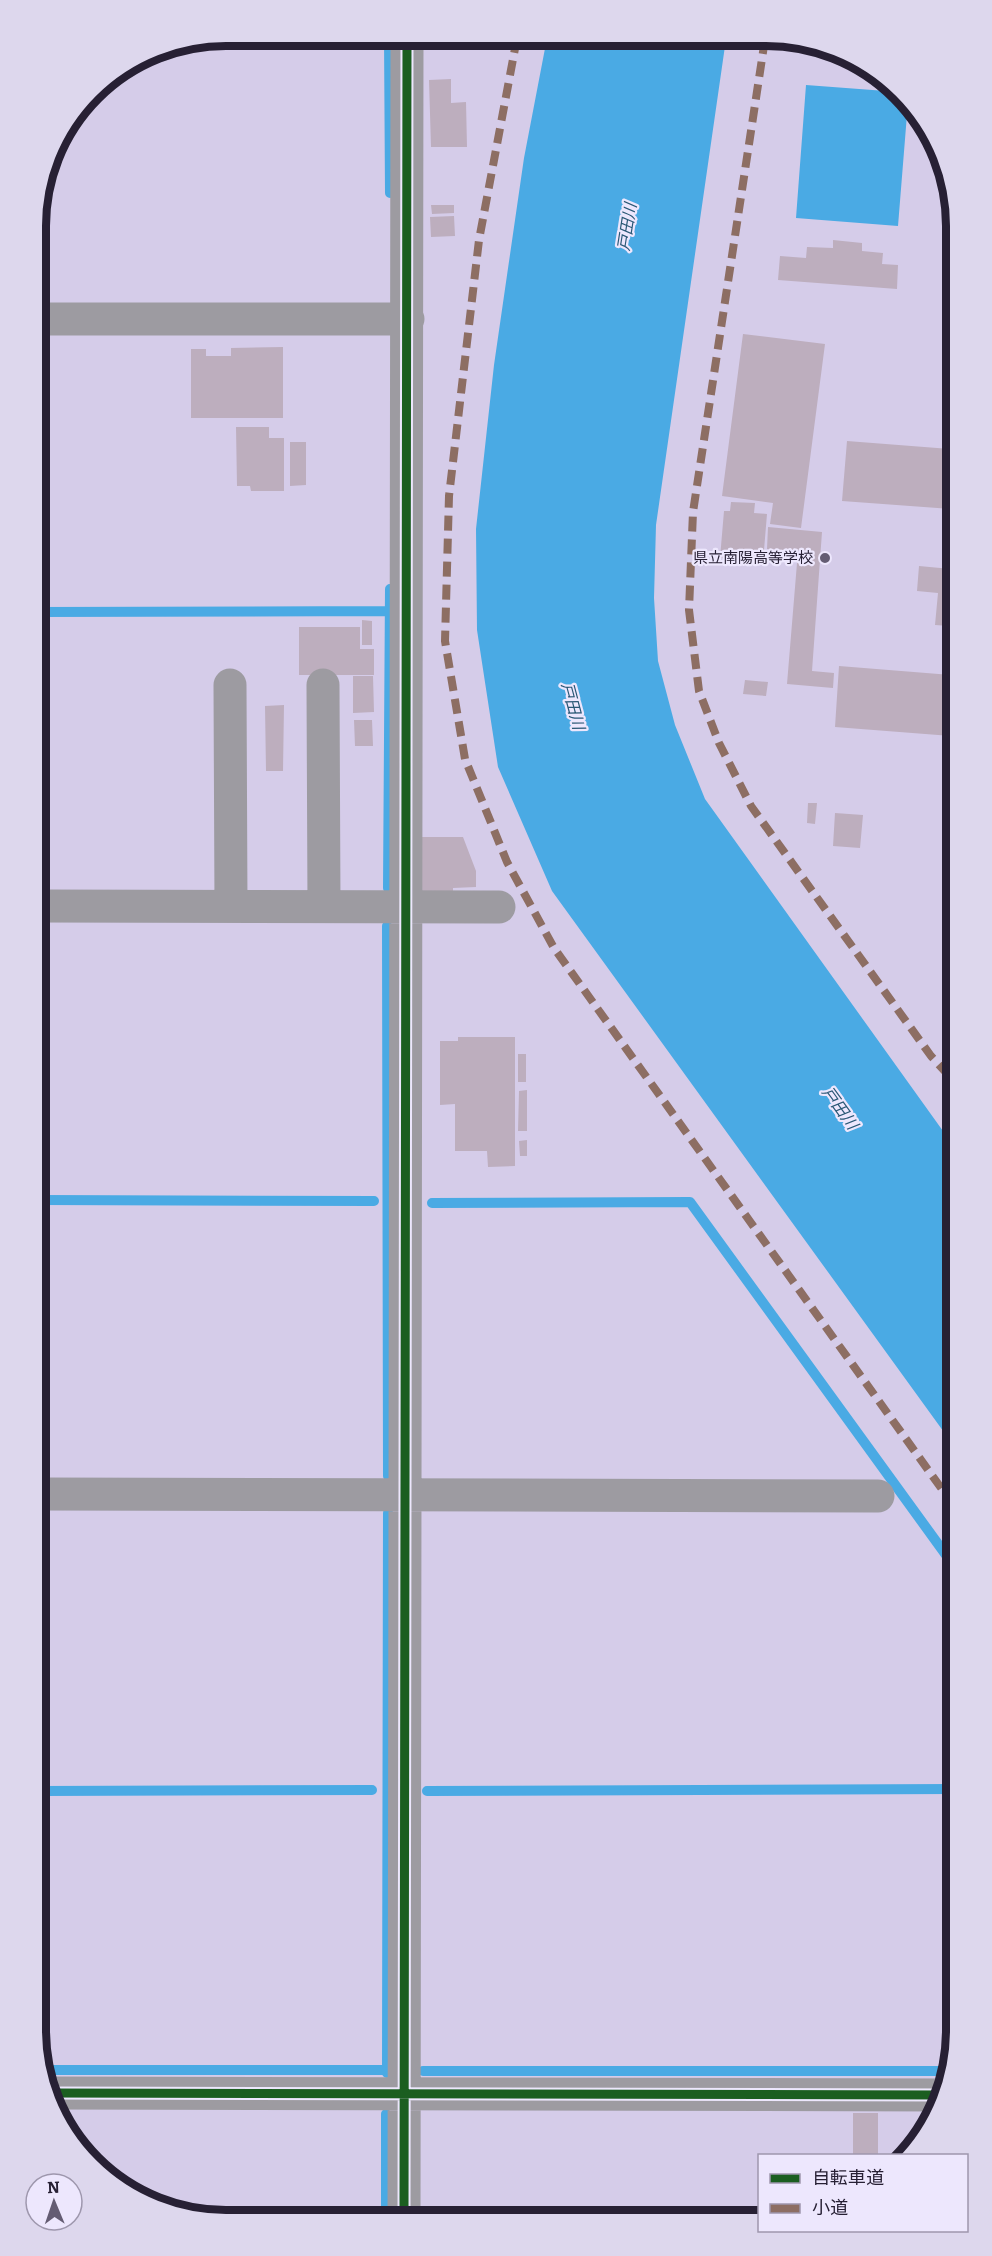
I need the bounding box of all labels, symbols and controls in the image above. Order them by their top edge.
water label: 戸田川 [614,200,640,252]
place label: 県立南陽高等学校 [693,549,813,567]
marker: 県立南陽高等学校 [818,551,832,565]
water label: 戸田川 [558,680,589,734]
water label: 戸田川 [818,1083,863,1135]
legend [758,2154,968,2232]
text: 自転車道 [812,2167,884,2189]
north arrow [24,2172,84,2232]
text: N [47,2178,60,2197]
text: 小道 [812,2197,848,2219]

